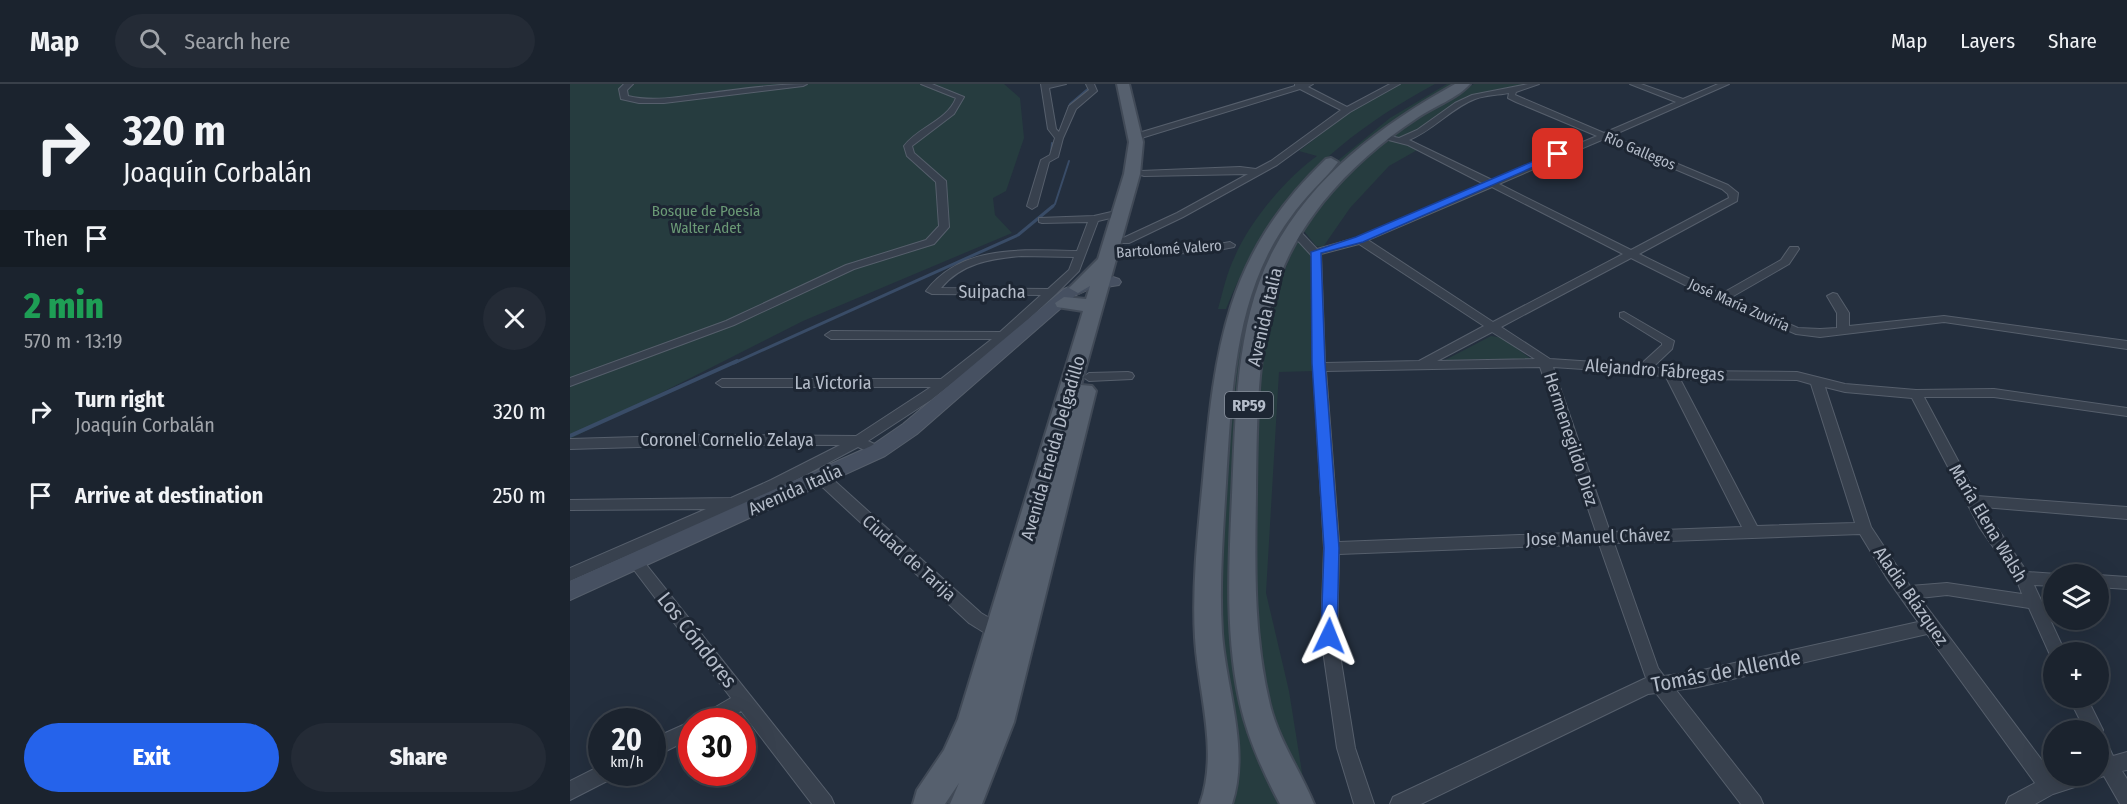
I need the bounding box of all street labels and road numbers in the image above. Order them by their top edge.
street label: Río Gallegos [1602,128,1678,174]
street label: Bartolomé Valero [1116,236,1223,262]
street label: Avenida Italia [1243,266,1287,368]
street label: José María Zuviría [1686,275,1792,335]
street label: Suipacha [958,281,1026,303]
street label: Avenida Eneida Delgadillo [1016,353,1090,543]
street label: Alejandro Fábregas [1585,354,1726,386]
street label: Hermenegildo Diez [1539,369,1603,509]
street label: La Victoria [794,372,872,394]
road number: RP59 [1225,392,1273,418]
street label: Coronel Cornelio Zelaya [640,429,814,451]
street label: Avenida Italia [745,459,845,520]
street label: María Elena Walsh [1944,460,2032,586]
street label: Ciudad de Tarija [858,510,961,606]
street label: Jose Manuel Chávez [1525,523,1671,551]
street label: Aladia Blázquez [1869,542,1953,650]
street label: Los Cóndores [651,587,743,693]
street label: Tomás de Allende [1649,644,1803,698]

